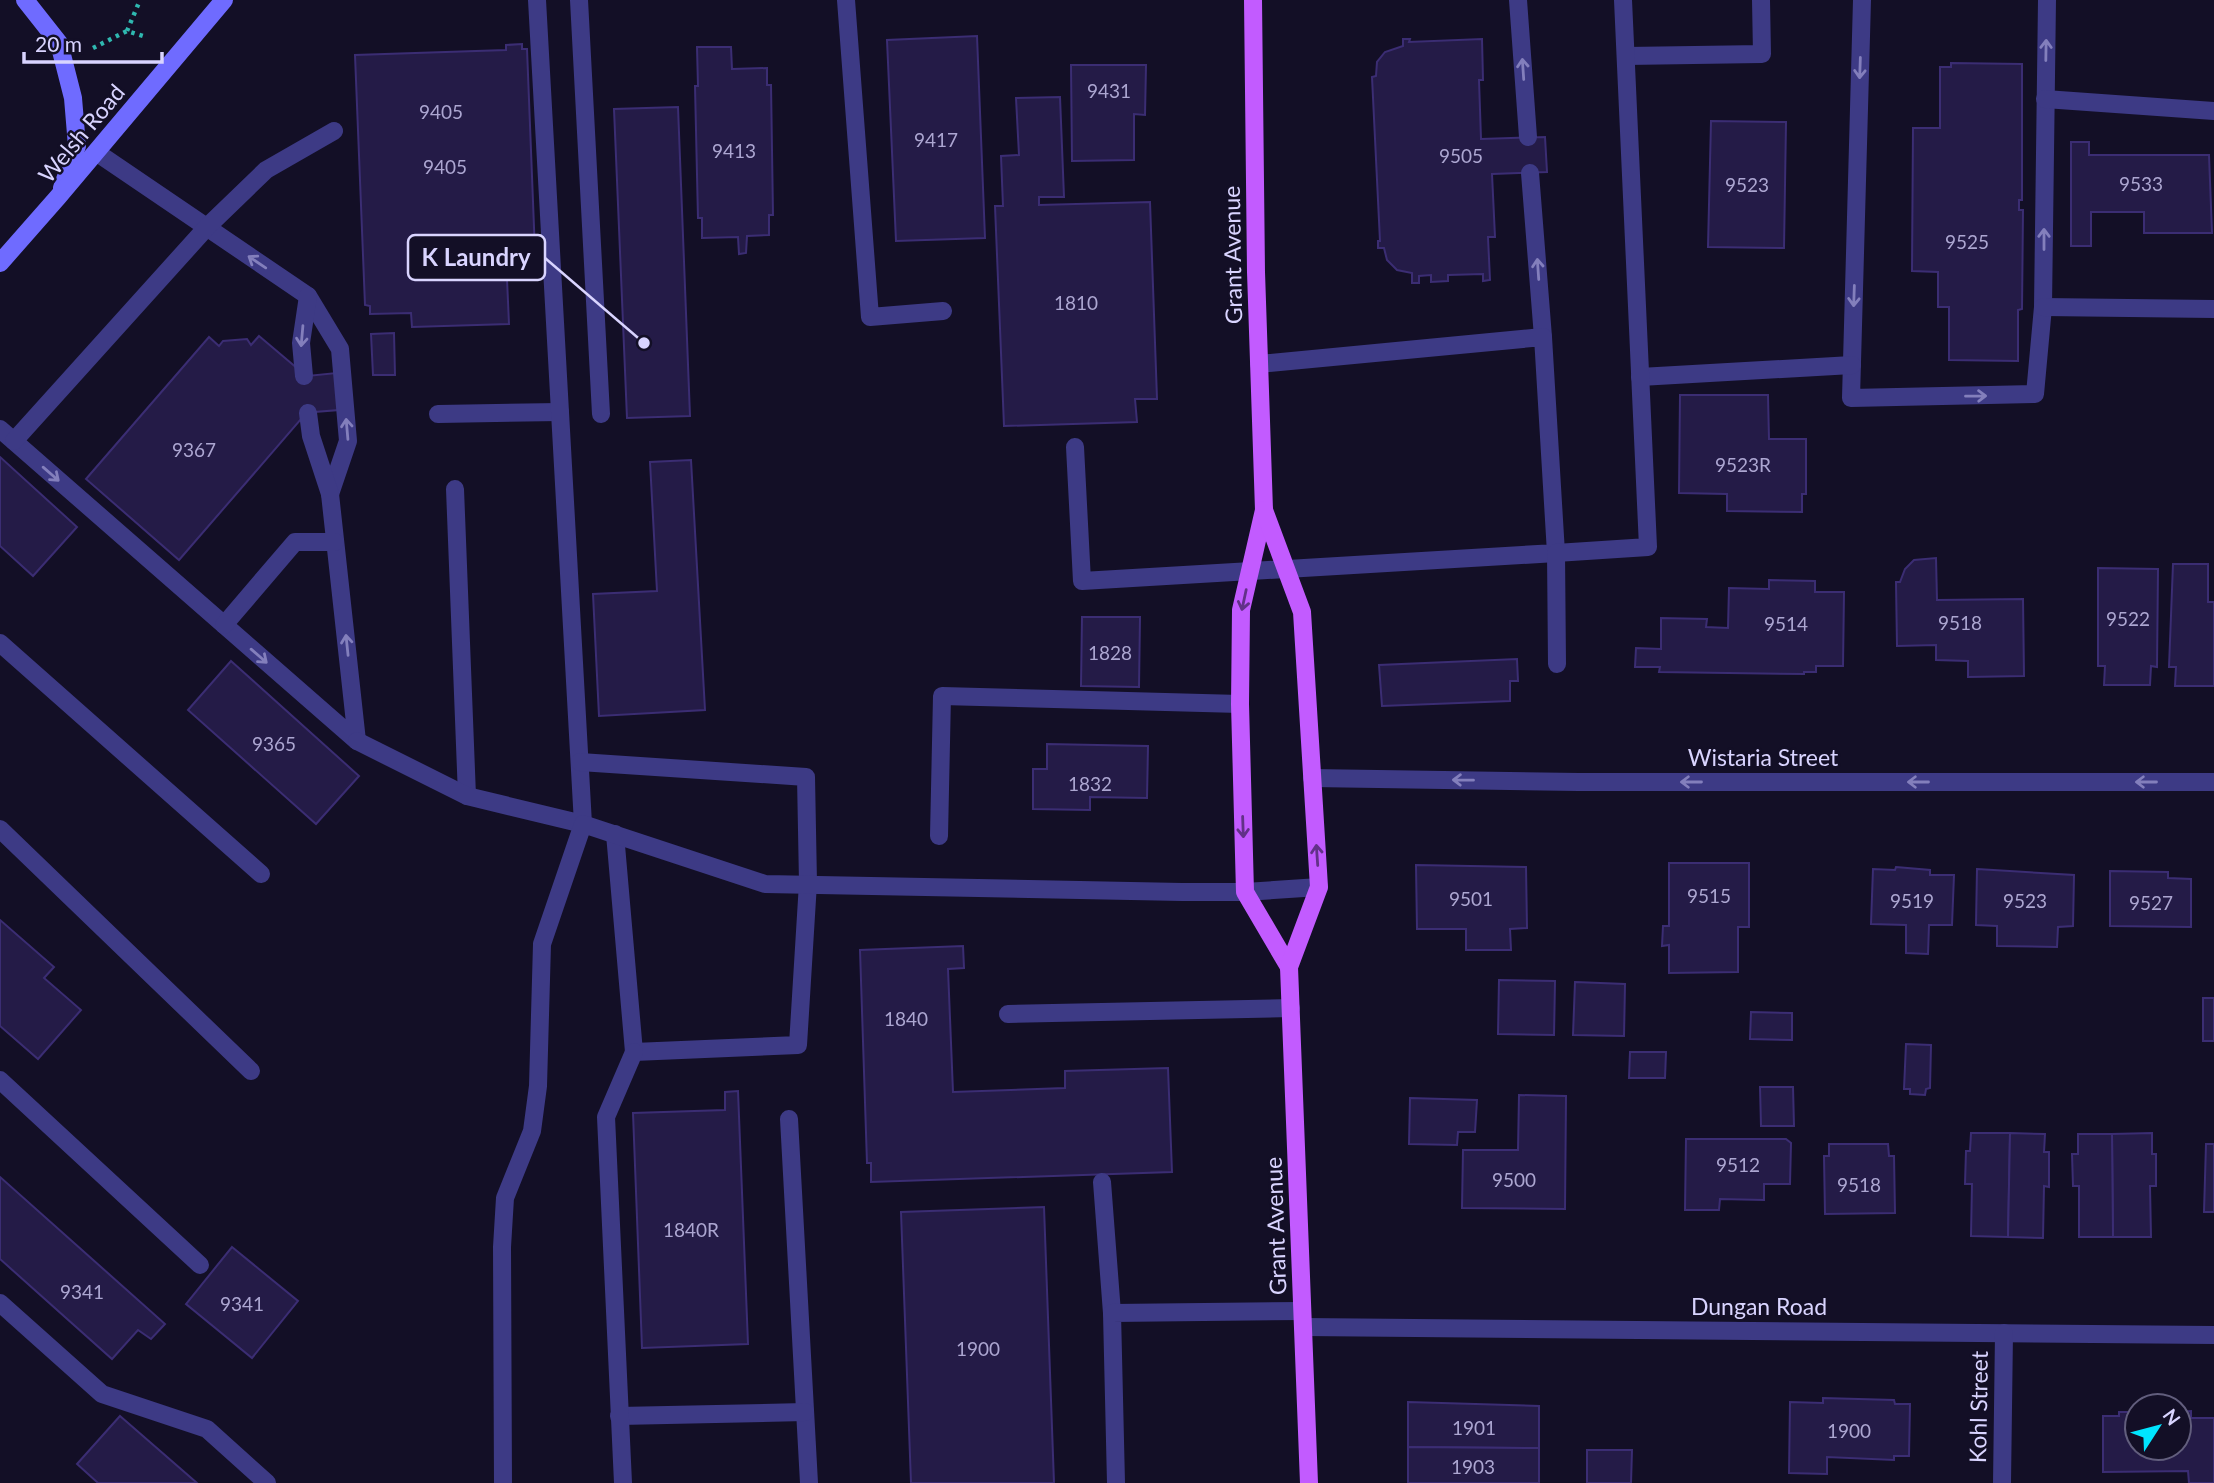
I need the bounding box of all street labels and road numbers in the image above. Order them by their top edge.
street label: Welsh Road [32,78,130,188]
street label: Grant Avenue [1217,186,1247,324]
street label: Wistaria Street [1688,743,1839,771]
street label: Grant Avenue [1259,1156,1291,1296]
street label: Dungan Road [1691,1292,1827,1320]
street label: Kohl Street [1963,1350,1993,1463]

